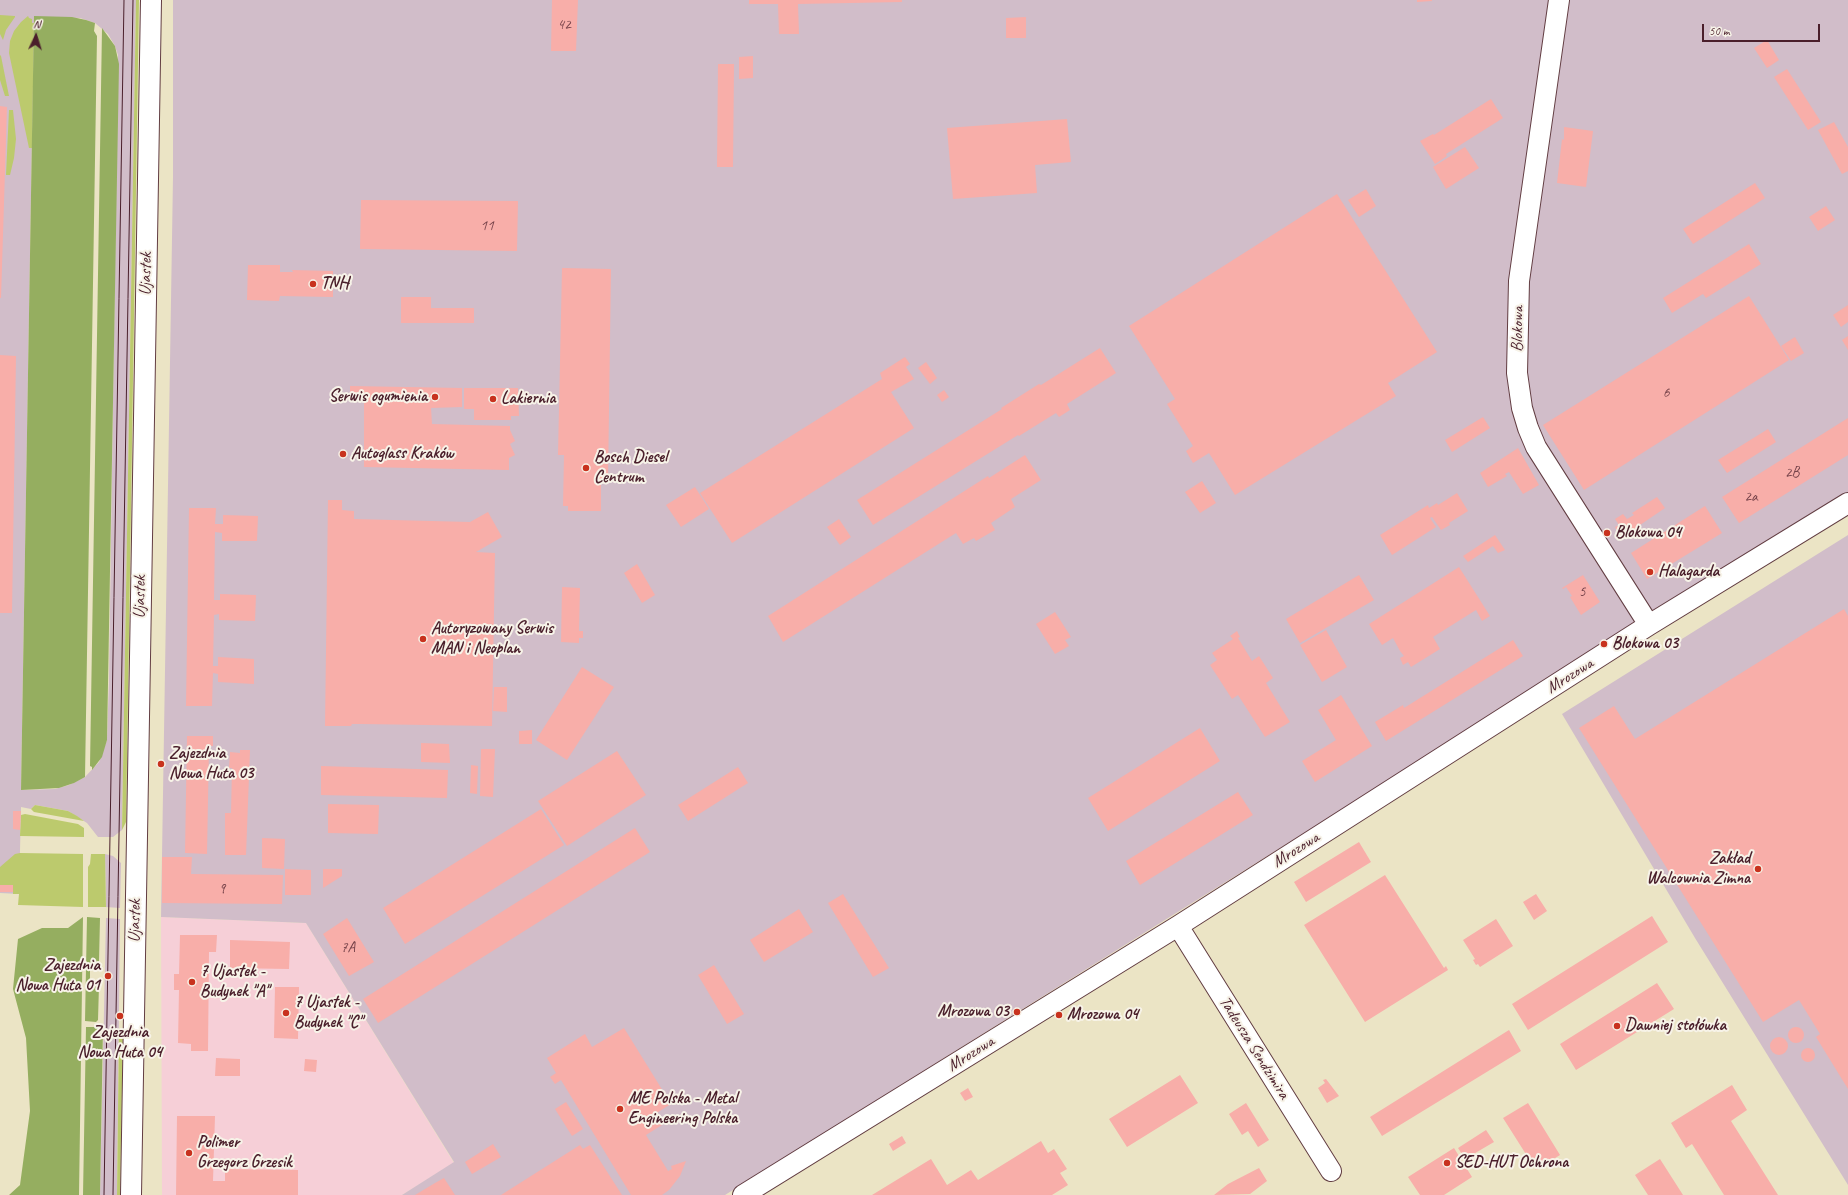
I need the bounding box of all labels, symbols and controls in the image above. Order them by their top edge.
north arrow [16,16,56,56]
house number: 42 [557,16,571,34]
scale bar [1704,16,1822,42]
text: N [33,17,41,31]
text: 50 m [1709,23,1729,39]
house number: 11 [480,217,494,235]
street label: Ujastek [135,252,157,296]
place label: TNH [321,274,348,294]
marker: TNH [308,279,318,289]
street label: Blokowa [1507,306,1529,352]
house number: 6 [1663,384,1669,402]
place label: Serwis ogumienia [329,387,427,407]
place label: Lakiernia [501,389,555,409]
marker: Serwis ogumienia [430,392,440,402]
marker: Lakiernia [488,394,498,404]
place label: Autoglass Kraków [351,444,453,464]
place label: Bosch Diesel Centrum [594,448,667,488]
marker: Autoglass Kraków [338,449,348,459]
marker: Bosch Diesel Centrum [581,463,591,473]
house number: 2B [1785,464,1799,482]
house number: 2a [1744,488,1758,506]
place label: Blokowa 04 [1615,523,1681,543]
marker: Blokowa 04 [1602,528,1612,538]
place label: Halagarda [1658,562,1719,582]
marker: Halagarda [1645,567,1655,577]
street label: Ujastek [129,575,151,619]
house number: 5 [1579,583,1585,601]
place label: Autoryzowany Serwis MAN i Neoplan [431,619,553,659]
marker: Autoryzowany Serwis MAN i Neoplan [418,634,428,644]
place label: Blokowa 03 [1612,634,1678,654]
marker: Blokowa 03 [1599,639,1609,649]
street label: Mrozowa [1543,654,1597,698]
place label: Zajezdnia Nowa Huta 03 [169,744,253,784]
marker: Zajezdnia Nowa Huta 03 [156,759,166,769]
street label: Mrozowa [1269,828,1323,872]
place label: Zakład Walcownia Zimna [1647,849,1750,889]
marker: Zakład Walcownia Zimna [1753,864,1763,874]
house number: 9 [219,880,225,898]
street label: Ujastek [124,899,146,943]
house number: 7A [341,939,355,957]
place label: Zajezdnia Nowa Huta 01 [16,956,100,996]
place label: 7 Ujastek - Budynek "A" [200,962,269,1002]
marker: Zajezdnia Nowa Huta 01 [103,971,113,981]
marker: 7 Ujastek - Budynek "A" [187,977,197,987]
place label: 7 Ujastek - Budynek "C" [294,993,362,1033]
street label: Tadeusza Sendzimira [1214,993,1294,1103]
place label: Mrozowa 03 [937,1002,1009,1022]
place label: Mrozowa 04 [1067,1005,1139,1025]
marker: Mrozowa 03 [1012,1007,1022,1017]
marker: 7 Ujastek - Budynek "C" [281,1008,291,1018]
marker: Mrozowa 04 [1054,1010,1064,1020]
marker: Zajezdnia Nowa Huta 04 [115,1011,125,1021]
place label: Dawniej stołówka [1625,1016,1726,1036]
marker: Dawniej stołówka [1612,1021,1622,1031]
place label: Zajezdnia Nowa Huta 04 [78,1023,162,1063]
street label: Mrozowa [944,1032,998,1076]
place label: ME Polska - Metal Engineering Polska [628,1089,737,1129]
marker: ME Polska - Metal Engineering Polska [615,1104,625,1114]
place label: Polimer Grzegorz Grzesik [197,1133,292,1173]
marker: Polimer Grzegorz Grzesik [184,1148,194,1158]
place label: SED-HUT Ochrona [1455,1153,1568,1173]
marker: SED-HUT Ochrona [1442,1158,1452,1168]

